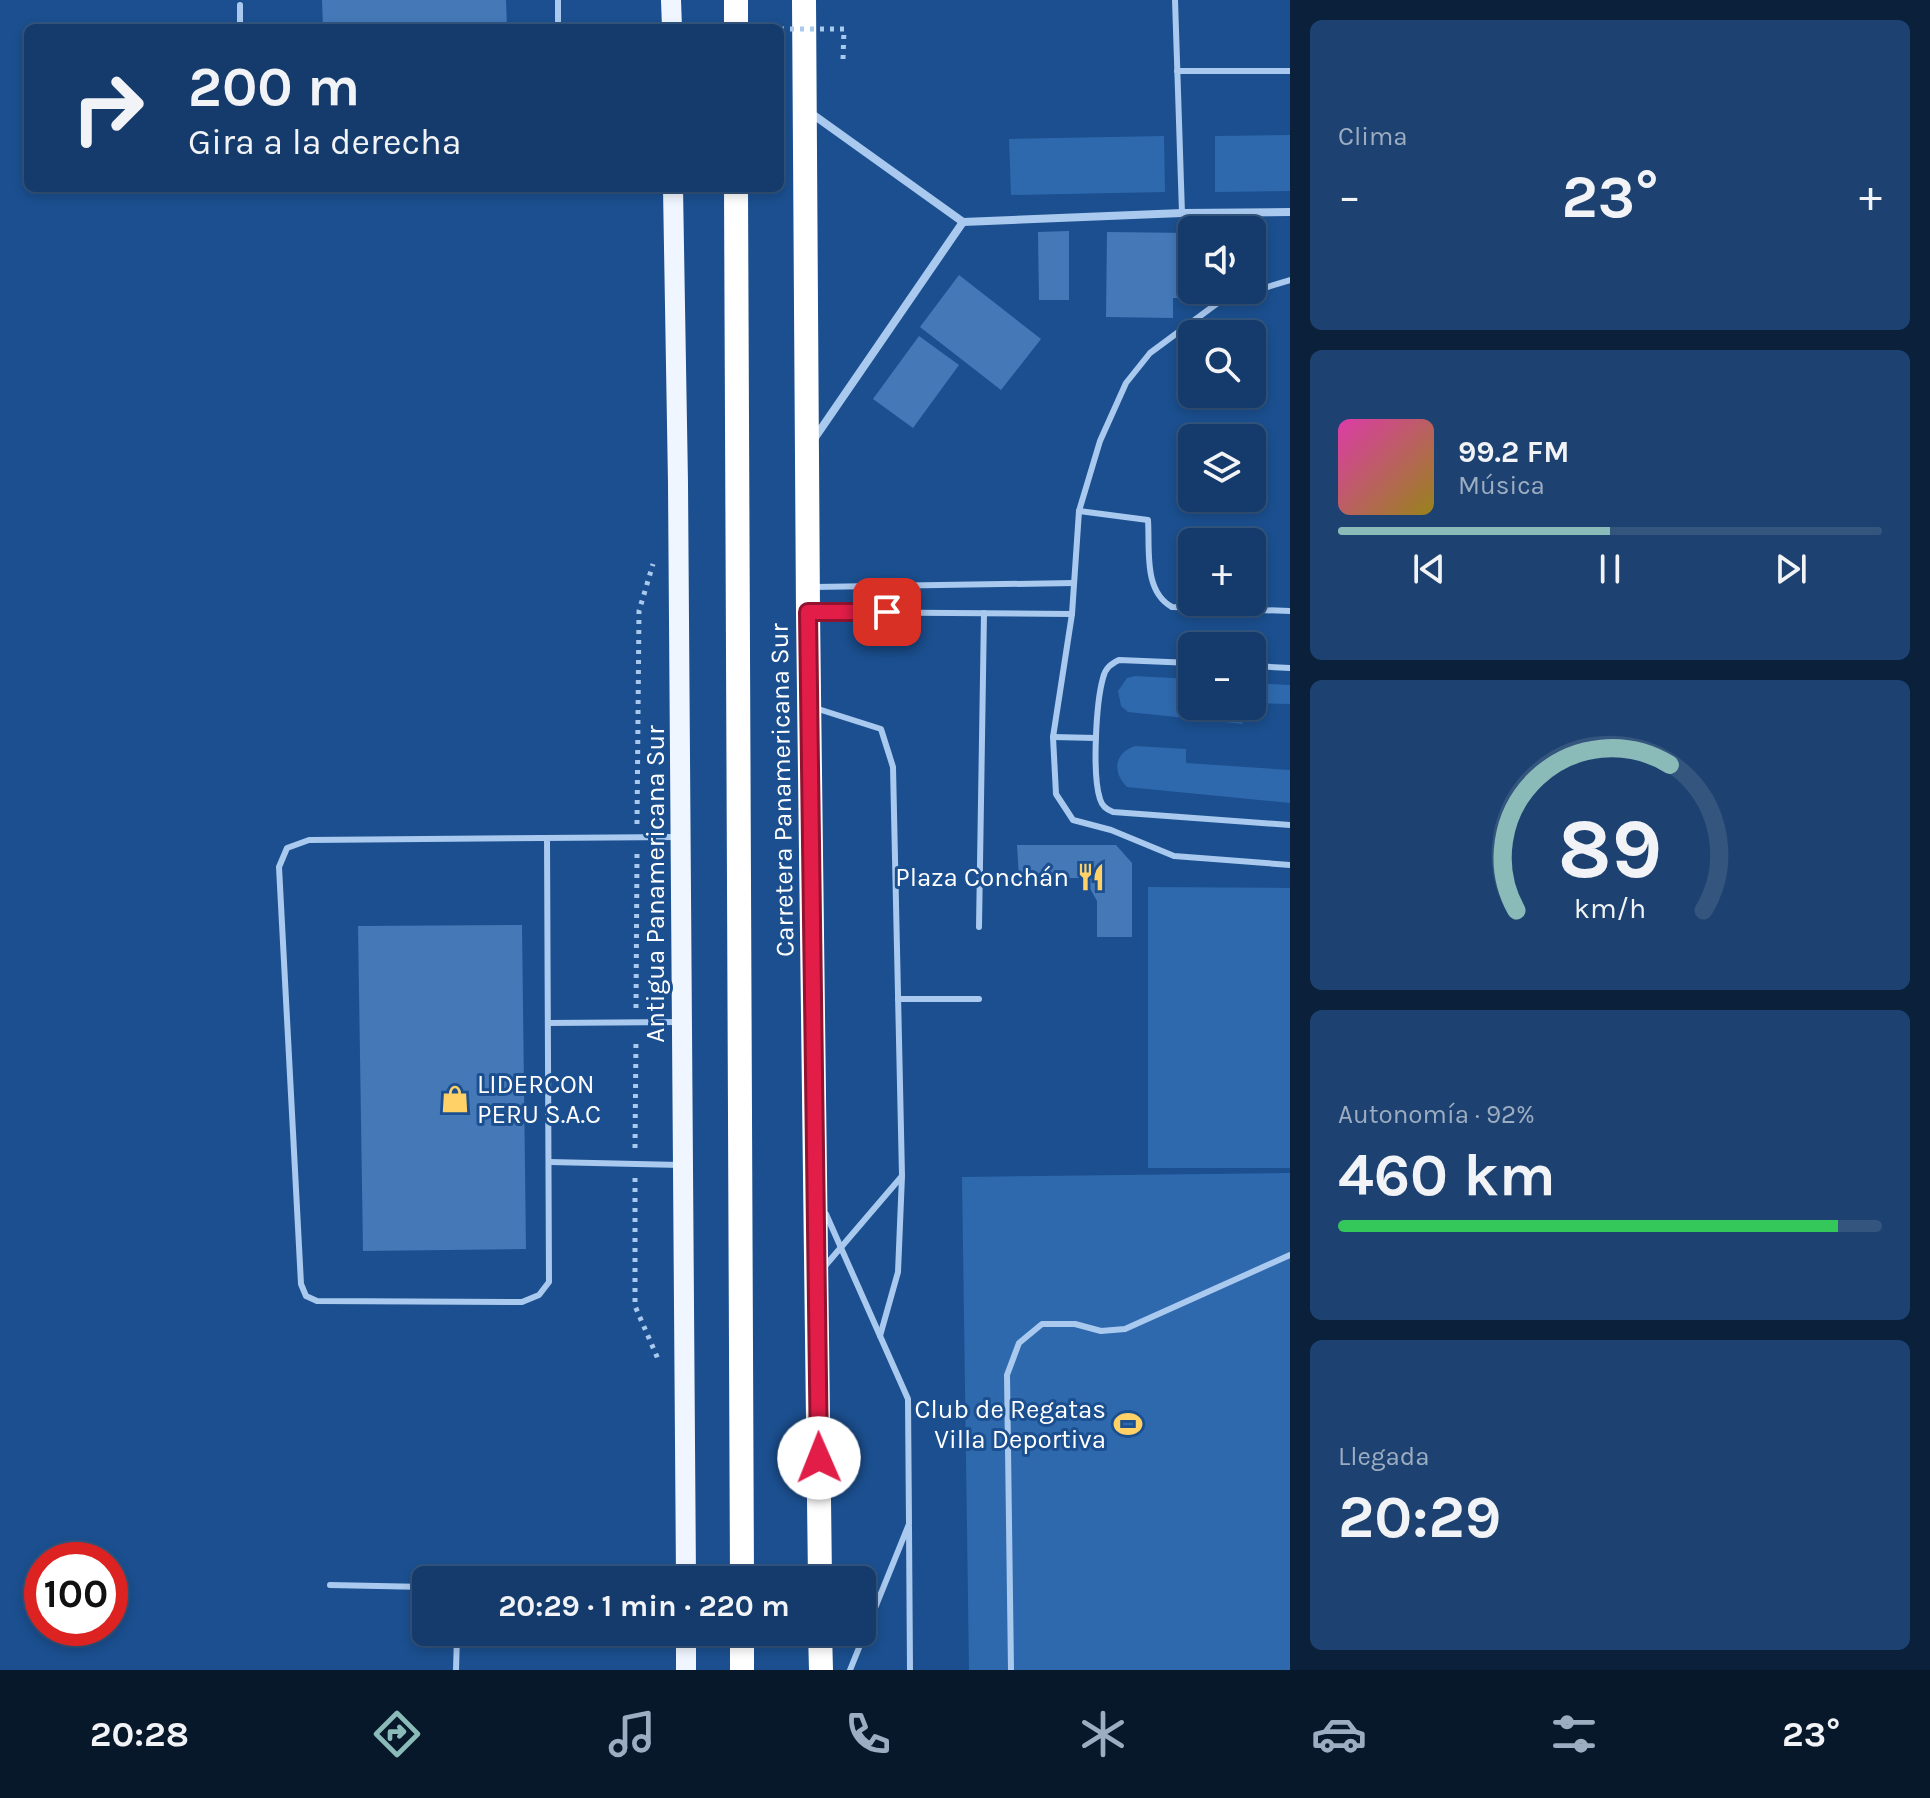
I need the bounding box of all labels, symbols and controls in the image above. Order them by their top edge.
text: 200 m [188,54,360,119]
icon: right [56,56,160,160]
text: Gira a la derecha [188,121,462,163]
text: Clima [1338,121,1408,152]
text: 23° [1562,162,1658,232]
text: − [1338,171,1361,222]
text: + [1859,171,1882,222]
map controls [1178,216,1266,720]
button: sound [1178,216,1266,304]
button: search [1178,320,1266,408]
button: layers [1178,424,1266,512]
text: 99.2 FM [1458,434,1569,470]
text: Música [1458,470,1545,501]
button: + [1178,528,1266,616]
icon: previous [1407,547,1451,591]
icon: pause [1588,547,1632,591]
icon: next [1769,547,1813,591]
pin [853,578,921,646]
icon: arrive [865,590,909,634]
street label: Carretera Panamericana Sur [764,622,800,957]
button: − [1178,632,1266,720]
street label: Antigua Panamericana Sur [640,725,671,1043]
text: 89 [1558,801,1662,898]
place label: Plaza Conchán [895,862,1069,893]
restaurant icon: Plaza Conchán [1076,862,1106,892]
text: km/h [1574,892,1646,925]
place label: LIDERCON PERU S.A.C [477,1069,601,1130]
shop icon: LIDERCON PERU S.A.C [440,1084,470,1114]
text: Autonomía · 92% [1338,1099,1535,1130]
text: 460 km [1338,1140,1556,1210]
place label: Club de Regatas Villa Deportiva [915,1394,1106,1455]
sports icon: Club de Regatas Villa Deportiva [1113,1409,1143,1439]
position arrow [777,1416,861,1500]
text: Llegada [1338,1441,1430,1472]
text: 20:29 [1338,1482,1501,1552]
speed limit sign: 100 [24,1542,128,1646]
text: 20:29 · 1 min · 220 m [498,1588,790,1624]
icon: directions [369,1706,425,1762]
icon: music [604,1706,660,1762]
icon: phone [840,1706,896,1762]
icon: climate [1075,1706,1131,1762]
icon: car [1311,1706,1367,1762]
icon: filters [1546,1706,1602,1762]
text: 20:28 [90,1713,189,1755]
text: 23° [1782,1713,1840,1755]

